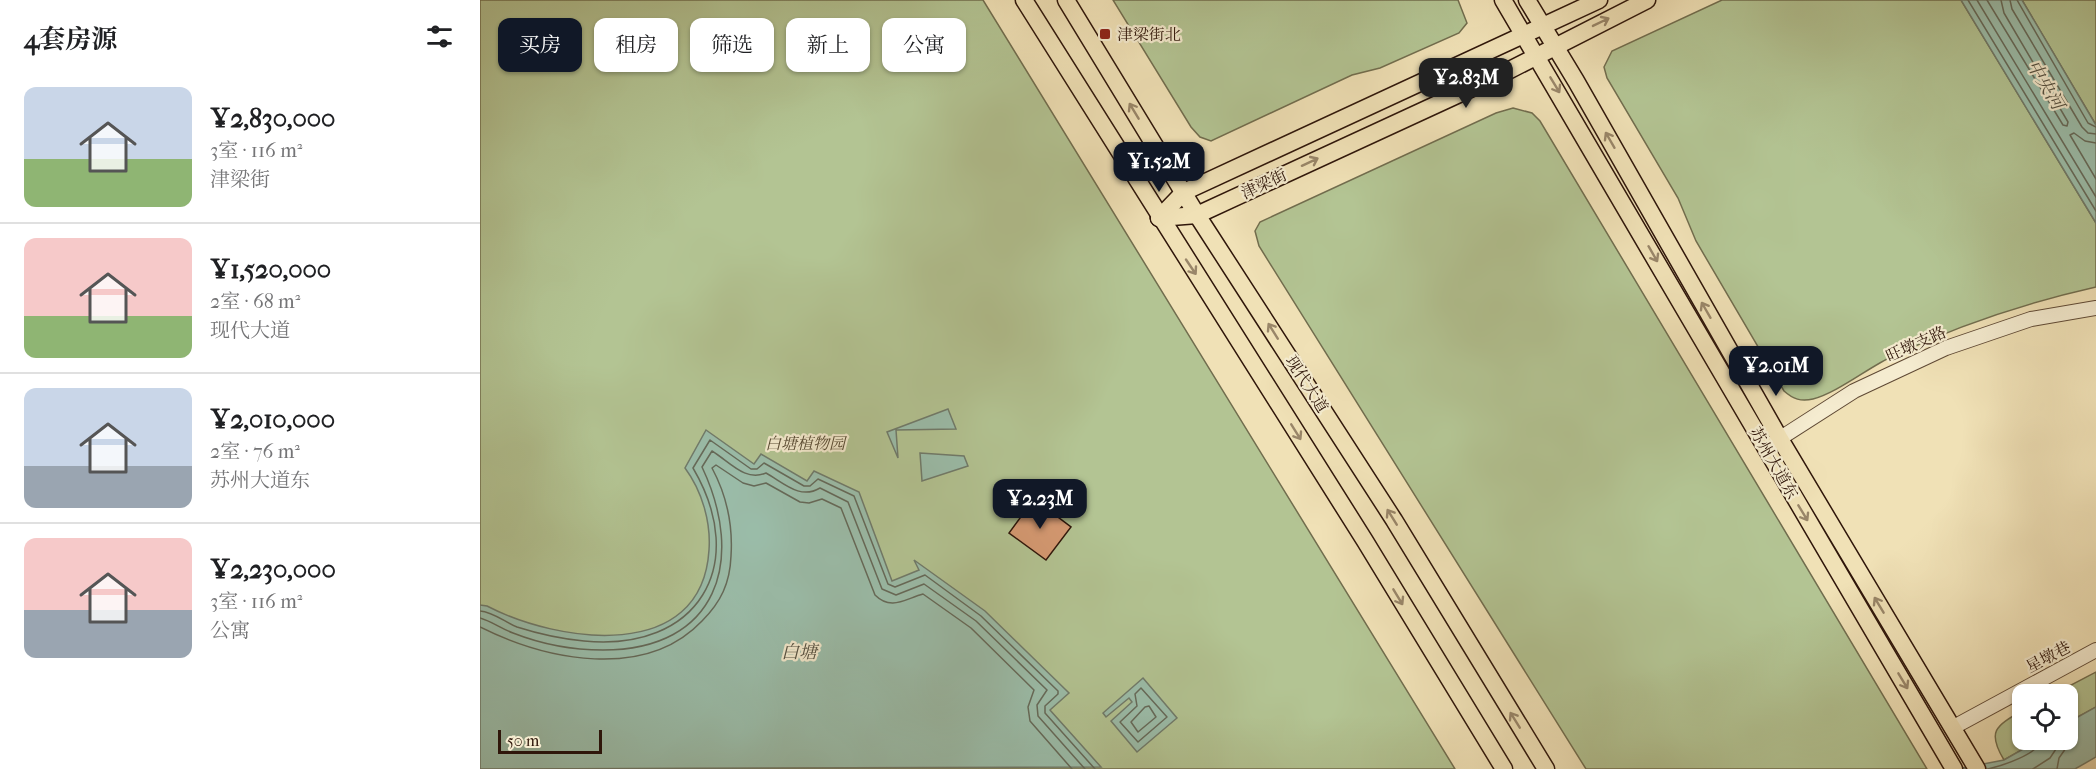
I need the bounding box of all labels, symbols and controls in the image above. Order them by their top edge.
one-way arrow [1592,16,1610,28]
chip: 买房 [498,18,582,72]
chip: 租房 [594,18,678,72]
chip: 筛选 [690,18,774,72]
chip: 新上 [786,18,870,72]
chip: 公寓 [882,18,966,72]
icon: filters [423,20,456,53]
text: 4套房源 [24,24,117,55]
place label: 津梁街北 [1117,25,1181,44]
marker: 津梁街北 [1098,27,1112,41]
water label: 中央河 [2022,56,2069,116]
pin: ¥2.83M [1417,58,1515,109]
text: ¥2.83M [1433,66,1499,89]
one-way arrow [1549,76,1561,93]
text: ¥2,830,000 [210,103,335,134]
one-way arrow [1128,103,1140,120]
icon: home [72,111,144,183]
one-way arrow [1604,132,1616,149]
text: 3室 · 116 m² [210,139,302,162]
pin: ¥1.52M [1110,142,1208,193]
text: ¥1.52M [1128,150,1190,173]
one-way arrow [1301,155,1319,167]
street label: 津梁街 [1238,165,1290,203]
text: 津梁街 [210,168,270,191]
one-way arrow [1647,245,1659,262]
text: ¥1,520,000 [210,254,331,285]
one-way arrow [1185,258,1197,275]
icon: home [72,262,144,334]
text: 2室 · 68 m² [210,290,300,313]
one-way arrow [1700,302,1712,319]
text: 现代大道 [210,319,290,342]
street label: 旺墩支路 [1883,322,1949,366]
one-way arrow [1267,323,1279,340]
pin: ¥2.01M [1727,346,1825,397]
street label: 现代大道 [1282,352,1332,416]
text: ¥2.01M [1743,354,1809,377]
text: ¥2,010,000 [210,404,335,435]
icon: home [72,412,144,484]
one-way arrow [1290,423,1302,440]
street label: 苏州大道东 [1746,424,1802,502]
park label: 白塘植物园 [765,434,848,453]
text: 2室 · 76 m² [210,440,300,463]
text: 苏州大道东 [210,469,310,492]
pin: ¥2.23M [991,479,1089,530]
text: ¥2.23M [1007,487,1073,510]
one-way arrow [1798,504,1810,521]
one-way arrow [1386,509,1398,526]
text: ¥2,230,000 [210,554,336,585]
icon: home [72,562,144,634]
one-way arrow [1393,589,1405,606]
text: 3室 · 116 m² [210,590,302,613]
one-way arrow [1872,597,1884,614]
text: 公寓 [210,619,250,642]
street label: 星墩巷 [2022,637,2074,677]
water label: 白塘 [781,642,820,663]
one-way arrow [1897,672,1909,689]
map controls [2012,684,2078,750]
button: locate [2012,684,2078,750]
one-way arrow [1509,712,1521,728]
scale bar [498,727,602,754]
text: 50 m [507,731,539,750]

